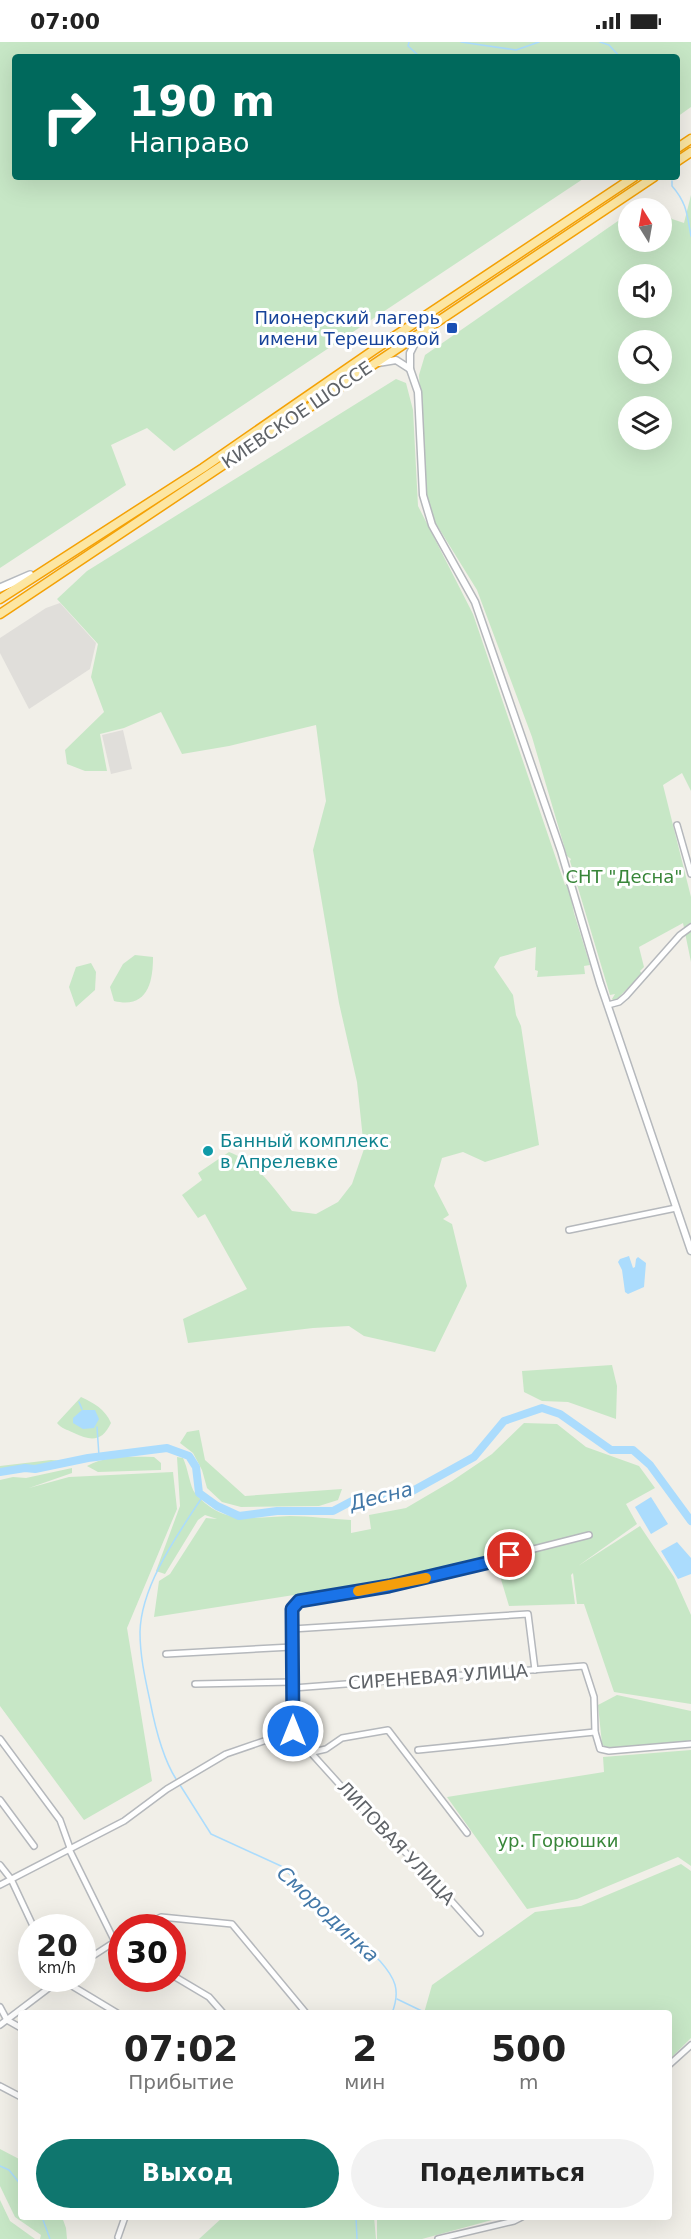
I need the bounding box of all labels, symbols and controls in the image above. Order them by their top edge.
text: 07:00 [30,9,100,34]
text: 190 m [129,77,275,126]
icon: right [30,78,108,156]
text: Направо [129,127,250,158]
north arrow [618,198,672,252]
map controls [618,198,672,450]
button: sound [618,264,672,318]
place label: Пионерский лагерь имени Терешковой [254,307,440,349]
marker: Пионерский лагерь имени Терешковой [445,321,459,335]
button: search [618,330,672,384]
street label: КИЕВСКОЕ ШОССЕ [218,357,376,473]
button: layers [618,396,672,450]
park label: СНТ "Десна" [565,866,683,887]
place label: Банный комплекс в Апрелевке [220,1130,389,1172]
marker: Банный комплекс в Апрелевке [201,1144,215,1158]
water label: Десна [346,1477,415,1516]
pin [484,1529,535,1580]
icon: arrive [493,1538,526,1571]
street label: СИРЕНЕВАЯ УЛИЦА [347,1660,529,1693]
position arrow [261,1699,325,1763]
street label: ЛИПОВАЯ УЛИЦА [333,1776,460,1910]
park label: ур. Горюшки [497,1830,619,1851]
water label: Смородинка [272,1861,384,1967]
speed limit sign: 30 [108,1914,186,1992]
text: 20 [36,1928,78,1963]
text: km/h [38,1959,76,1977]
text: 07:02 [124,2028,238,2069]
text: 2 [352,2028,377,2069]
text: 500 [491,2028,566,2069]
text: Прибытие [128,2070,234,2094]
text: мин [344,2070,385,2094]
text: m [519,2070,538,2094]
button: Выход [36,2139,339,2208]
button: Поделиться [351,2139,654,2208]

